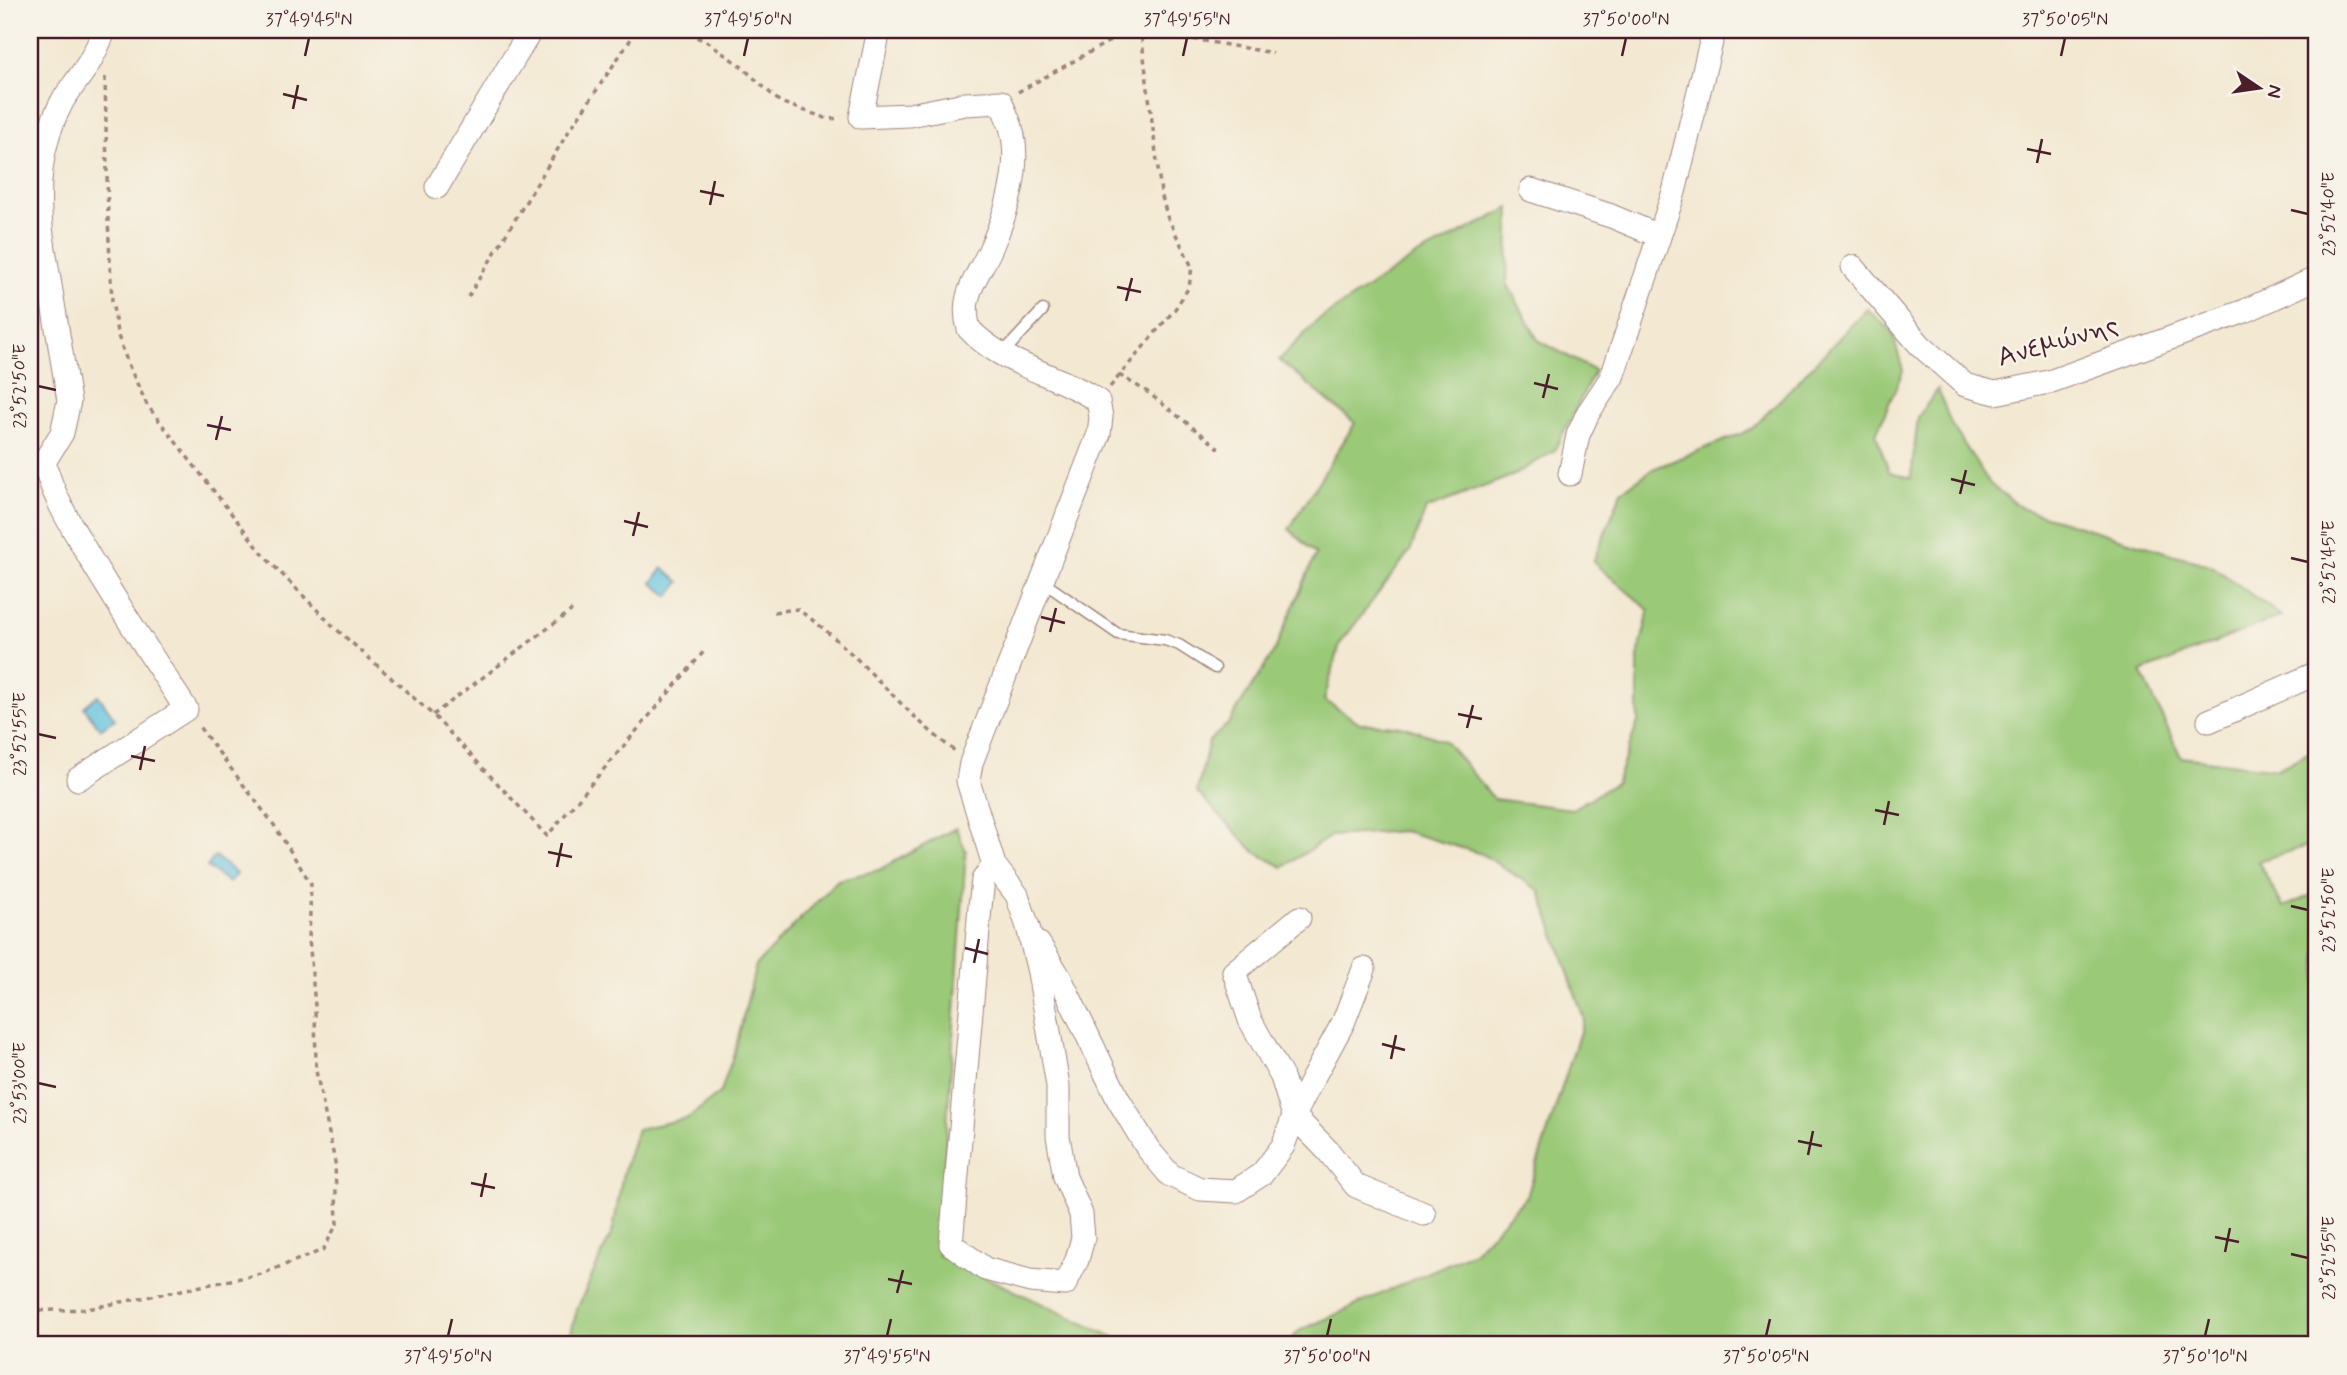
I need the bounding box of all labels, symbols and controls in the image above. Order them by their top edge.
text: 37°49'45"N [266,8,352,32]
text: 37°49'50"N [704,8,792,32]
text: 37°49'55"N [1143,8,1231,32]
text: 37°50'00"N [1582,8,1670,32]
text: 37°50'05"N [2022,8,2108,32]
north arrow [2224,52,2294,122]
text: N [2260,83,2288,100]
text: 23°52'40"E [2317,172,2341,256]
street label: Ανεμώνης [1993,307,2123,377]
text: 23°52'50"E [8,344,32,428]
text: 23°52'45"E [2317,520,2341,604]
text: 23°52'55"E [8,692,32,776]
text: 23°52'50"E [2317,868,2341,952]
text: 23°53'00"E [8,1042,32,1124]
text: 23°52'55"E [2317,1216,2341,1300]
text: 37°49'50"N [404,1345,492,1369]
text: 37°49'55"N [843,1345,931,1369]
text: 37°50'00"N [1283,1345,1371,1369]
text: 37°50'05"N [1723,1345,1809,1369]
text: 37°50'10"N [2162,1345,2248,1369]

